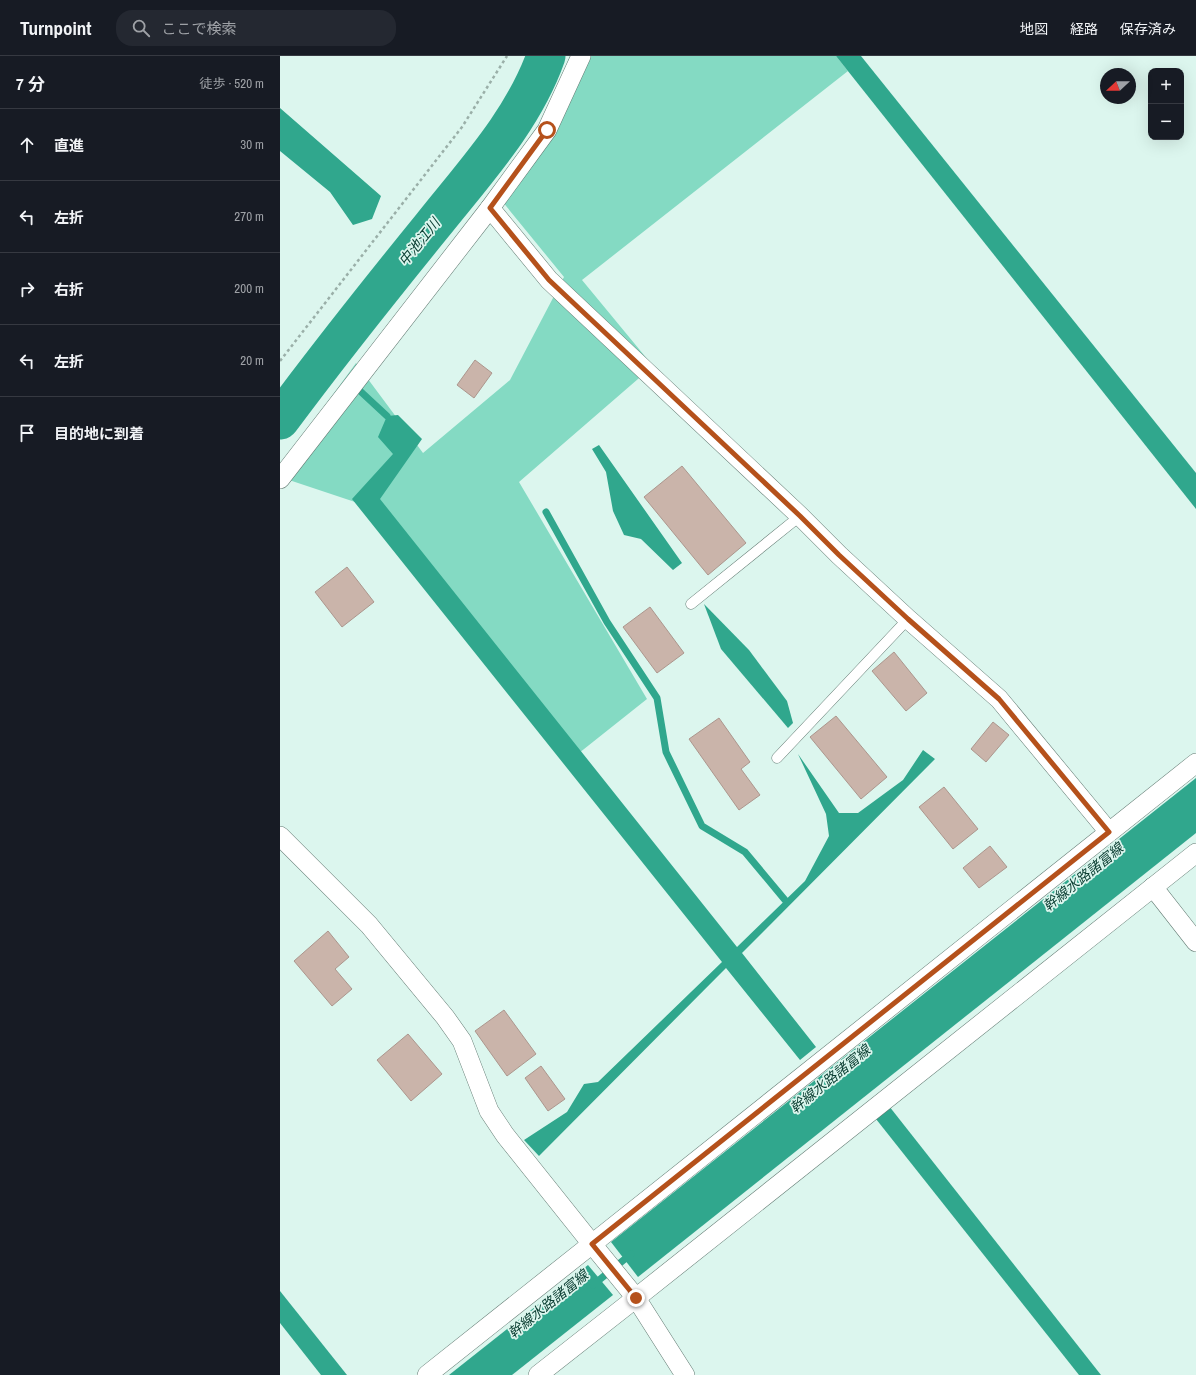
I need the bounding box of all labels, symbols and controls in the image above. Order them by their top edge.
search box [116,10,396,46]
text: Turnpoint [20,15,92,41]
icon: search [130,17,152,39]
text: ここで検索 [162,18,237,39]
text: 地図 [1020,20,1048,38]
text: 経路 [1070,20,1098,38]
text: 保存済み [1120,20,1176,38]
north arrow [1100,68,1136,104]
map controls [1148,68,1184,140]
button: + [1148,68,1184,104]
text: 7 分 [16,72,45,95]
text: 徒歩 · 520 m [199,75,264,92]
button: − [1148,104,1184,140]
route start [538,121,556,139]
icon: ahead [16,134,38,156]
text: 直進 [54,135,84,156]
text: 30 m [240,136,264,153]
icon: left [16,206,38,228]
text: 左折 [54,207,84,228]
text: 270 m [234,208,264,225]
water label: 中池江川 [394,213,445,269]
icon: right [16,278,38,300]
text: 右折 [54,279,84,300]
text: 200 m [234,280,264,297]
icon: left [16,350,38,372]
text: 左折 [54,351,84,372]
text: 20 m [240,352,264,369]
icon: arrive [16,422,38,444]
text: 目的地に到着 [54,423,144,444]
water label: 幹線水路諸富線 [1039,838,1128,915]
water label: 幹線水路諸富線 [786,1040,875,1117]
water label: 幹線水路諸富線 [504,1265,593,1342]
route end [627,1289,645,1307]

